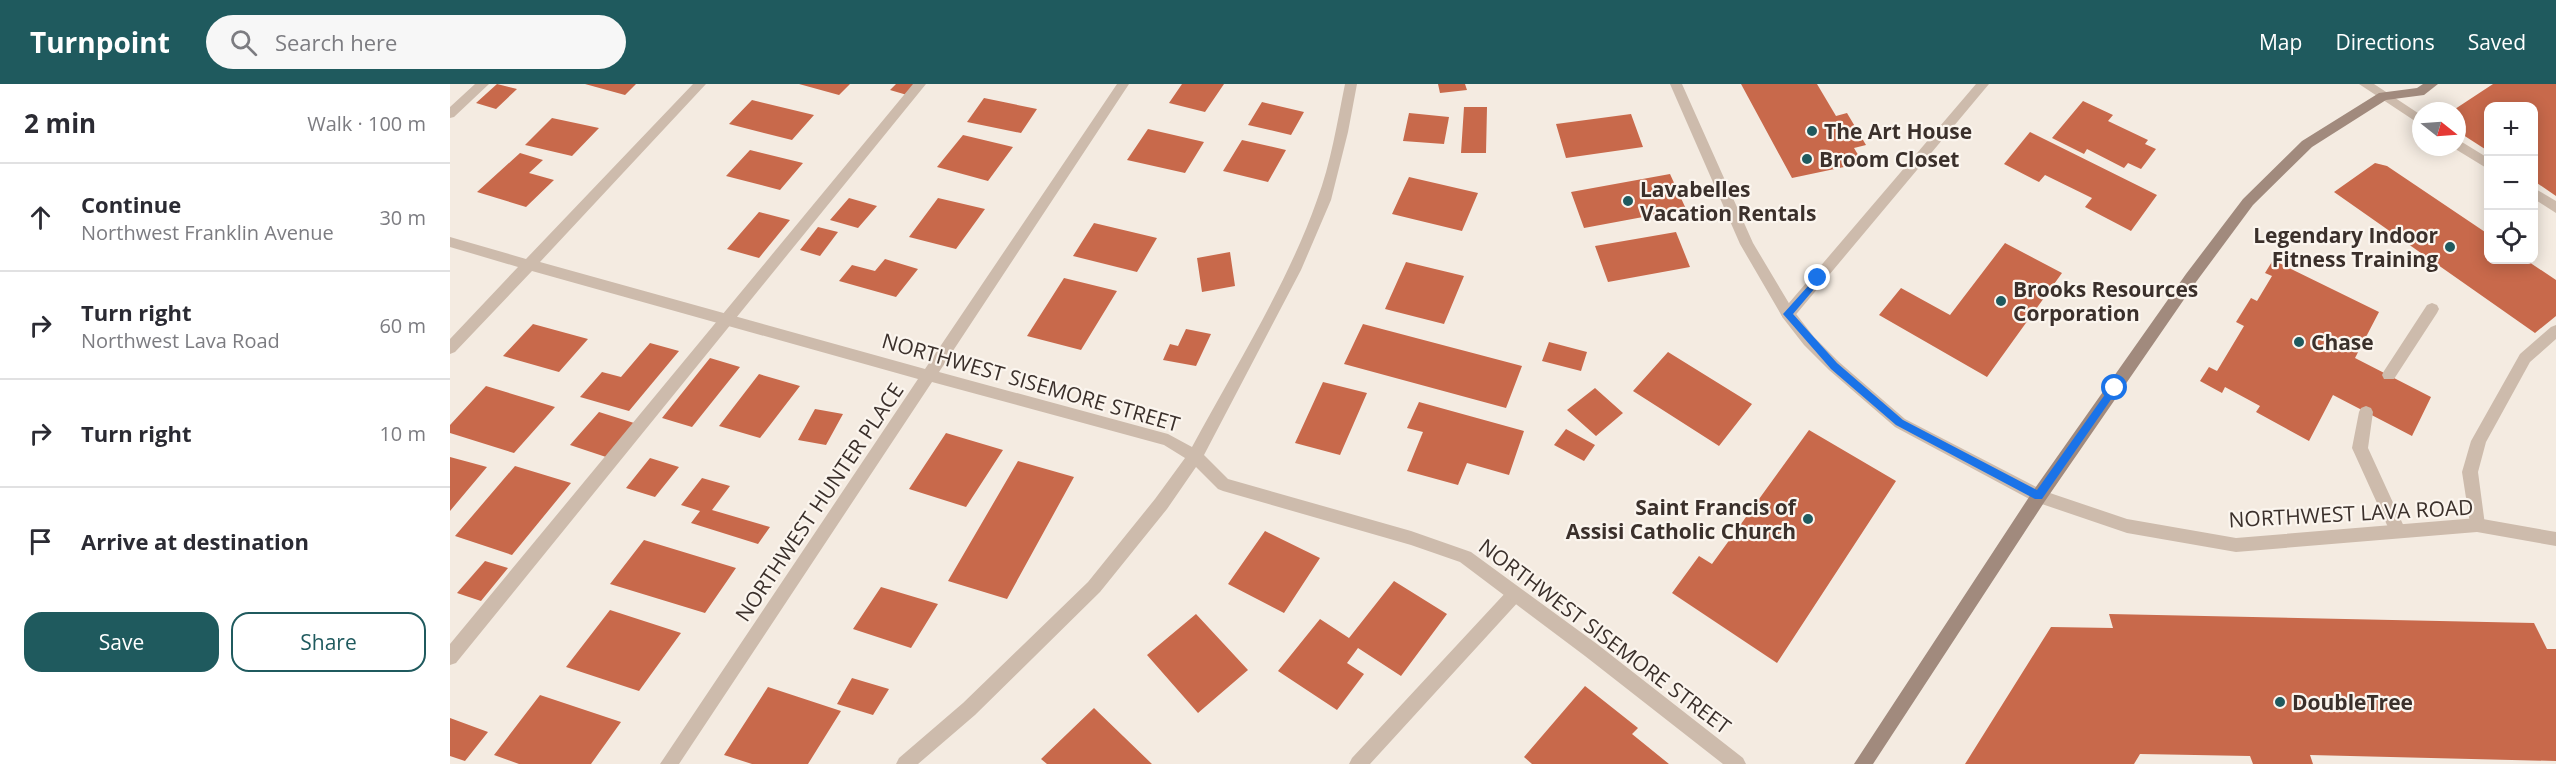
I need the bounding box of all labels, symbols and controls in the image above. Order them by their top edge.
search box [206,15,626,69]
text: Turnpoint [30,23,170,61]
icon: search [227,26,260,59]
text: Search here [275,27,397,57]
text: Map [2259,28,2302,56]
text: Directions [2335,28,2435,56]
text: Saved [2468,28,2526,56]
north arrow [2412,102,2466,156]
map controls [2484,102,2538,264]
button: + [2484,102,2538,156]
text: 2 min [24,105,96,141]
text: Walk · 100 m [307,110,426,137]
place label: The Art House [1824,117,1972,145]
marker: The Art House [1805,124,1819,138]
place label: Broom Closet [1819,145,1959,173]
marker: Broom Closet [1800,152,1814,166]
button: − [2484,156,2538,210]
place label: Lavabelles Vacation Rentals [1640,175,1816,227]
text: Continue [81,189,181,219]
marker: Lavabelles Vacation Rentals [1621,194,1635,208]
icon: ahead [24,201,57,234]
text: 30 m [379,204,426,231]
button: locate [2484,210,2538,264]
text: Northwest Franklin Avenue [81,219,334,246]
place label: Legendary Indoor Fitness Training [2253,221,2438,273]
marker: Legendary Indoor Fitness Training [2443,240,2457,254]
route end [1804,264,1830,290]
place label: Brooks Resources Corporation [2013,275,2198,327]
marker: Brooks Resources Corporation [1994,294,2008,308]
text: Turn right [81,297,192,327]
icon: right [24,309,57,342]
text: 60 m [379,312,426,339]
street label: NORTHWEST SISEMORE STREET [879,326,1184,438]
text: Northwest Lava Road [81,327,280,354]
place label: Chase [2311,328,2374,356]
marker: Chase [2292,335,2306,349]
route start [2101,374,2127,400]
street label: NORTHWEST HUNTER PLACE [729,377,909,627]
icon: right [24,417,57,450]
text: Turn right [81,418,192,448]
text: 10 m [379,420,426,447]
place label: Saint Francis of Assisi Catholic Church [1566,493,1798,545]
street label: NORTHWEST LAVA ROAD [2228,493,2474,533]
marker: Saint Francis of Assisi Catholic Church [1801,512,1815,526]
icon: arrive [24,525,57,558]
text: Arrive at destination [81,526,309,556]
street label: NORTHWEST SISEMORE STREET [1473,532,1737,740]
button: Save [24,612,219,672]
button: Share [231,612,426,672]
place label: DoubleTree [2292,688,2413,716]
marker: DoubleTree [2273,695,2287,709]

